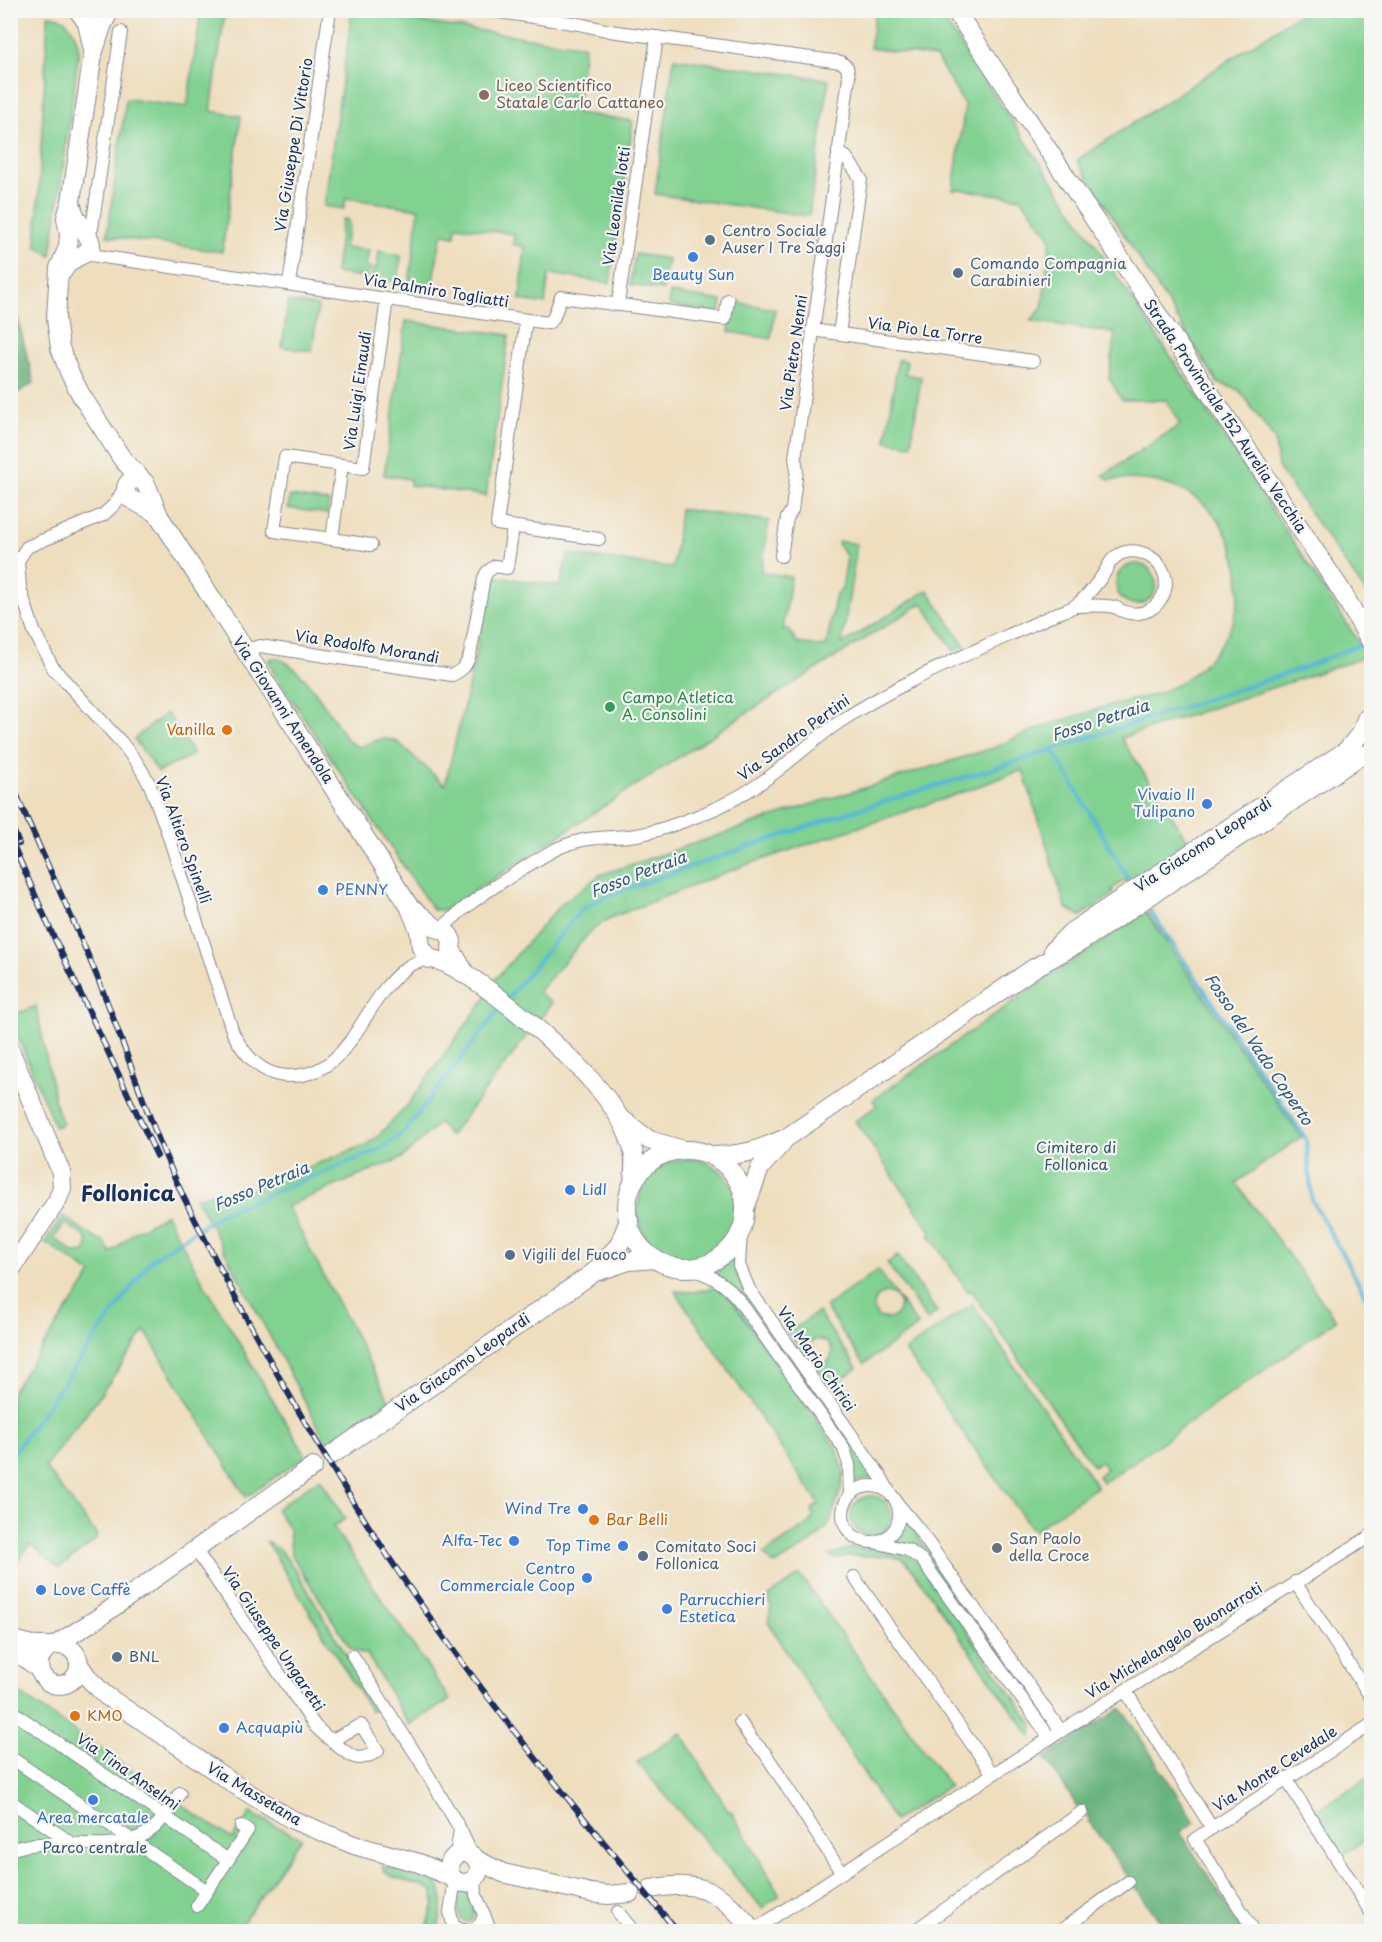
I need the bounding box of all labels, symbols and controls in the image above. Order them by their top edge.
street label: Via Giuseppe Di Vittorio [267,56,318,234]
place label: Liceo Scientifico Statale Carlo Cattaneo [496,73,664,113]
marker: Liceo Scientifico Statale Carlo Cattaneo [477,88,491,102]
street label: Via Leonilde Iotti [596,145,635,267]
place label: Centro Sociale Auser I Tre Saggi [722,218,846,258]
marker: Centro Sociale Auser I Tre Saggi [703,233,717,247]
marker: Beauty Sun [686,250,700,264]
place label: Comando Compagnia Carabinieri [970,251,1127,291]
place label: Beauty Sun [651,262,735,285]
marker: Comando Compagnia Carabinieri [951,266,965,280]
street label: Via Palmiro Togliatti [362,267,511,312]
street label: Via Pietro Nenni [773,293,812,412]
street label: Strada Provinciale 152 Aurelia Vecchia [1139,293,1314,537]
street label: Via Pio La Torre [866,310,984,349]
street label: Via Luigi Einaudi [337,330,376,452]
street label: Via Rodolfo Morandi [294,623,441,668]
street label: Via Giovanni Amendola [228,631,341,788]
place label: Campo Atletica A. Consolini [622,685,734,725]
street label: Via Sandro Pertini [732,688,854,785]
water label: Fosso Petraia [1048,692,1152,746]
marker: Campo Atletica A. Consolini [603,700,617,714]
place label: Vanilla [166,717,216,740]
marker: Vanilla [220,723,234,737]
street label: Via Altiero Spinelli [151,773,218,906]
place label: Vivaio Il Tulipano [1133,782,1195,822]
street label: Via Giacomo Leopardi [1129,791,1276,897]
marker: Vivaio Il Tulipano [1200,797,1214,811]
water label: Fosso Petraia [586,843,690,902]
place label: PENNY [335,877,388,900]
marker: PENNY [316,883,330,897]
water label: Fosso del Vado Coperto [1200,968,1320,1130]
park label: Cimitero di Follonica [1036,1135,1116,1175]
water label: Fosso Petraia [209,1154,313,1216]
district label: Follonica [81,1176,176,1208]
place label: Lidl [582,1177,607,1200]
marker: Lidl [563,1183,577,1197]
place label: Vigili del Fuoco [522,1242,627,1265]
marker: Vigili del Fuoco [503,1248,517,1262]
street label: Via Mario Chirici [772,1301,862,1415]
street label: Via Giacomo Leopardi [390,1306,534,1417]
place label: Wind Tre [505,1496,571,1519]
marker: Wind Tre [576,1502,590,1516]
place label: Bar Belli [606,1507,668,1530]
marker: Bar Belli [587,1513,601,1527]
place label: San Paolo della Croce [1009,1526,1090,1566]
place label: Alfa-Tec [442,1528,502,1551]
place label: Top Time [545,1533,611,1556]
marker: Alfa-Tec [507,1534,521,1548]
place label: Comitato Soci Follonica [655,1534,756,1574]
marker: Top Time [616,1539,630,1553]
marker: San Paolo della Croce [990,1541,1004,1555]
marker: Comitato Soci Follonica [636,1549,650,1563]
place label: Centro Commerciale Coop [440,1556,575,1596]
street label: Via Giuseppe Ungaretti [217,1561,331,1715]
marker: Centro Commerciale Coop [580,1571,594,1585]
street label: Via Michelangelo Buonarroti [1080,1576,1266,1704]
place label: Love Caffè [53,1577,130,1600]
marker: Love Caffè [34,1583,48,1597]
place label: Parrucchieri Estetica [679,1587,765,1627]
marker: Parrucchieri Estetica [660,1602,674,1616]
place label: BNL [129,1644,160,1667]
marker: BNL [110,1650,124,1664]
place label: KM0 [87,1703,122,1726]
marker: KM0 [68,1709,82,1723]
place label: Acquapiù [236,1715,303,1738]
street label: Via Monte Cevedale [1207,1719,1341,1817]
marker: Acquapiù [217,1721,231,1735]
street label: Via Tina Anselmi [72,1726,185,1815]
street label: Via Massetana [203,1755,307,1830]
marker: Area mercatale [86,1793,100,1807]
place label: Area mercatale [37,1805,149,1828]
park label: Parco centrale [42,1835,148,1858]

